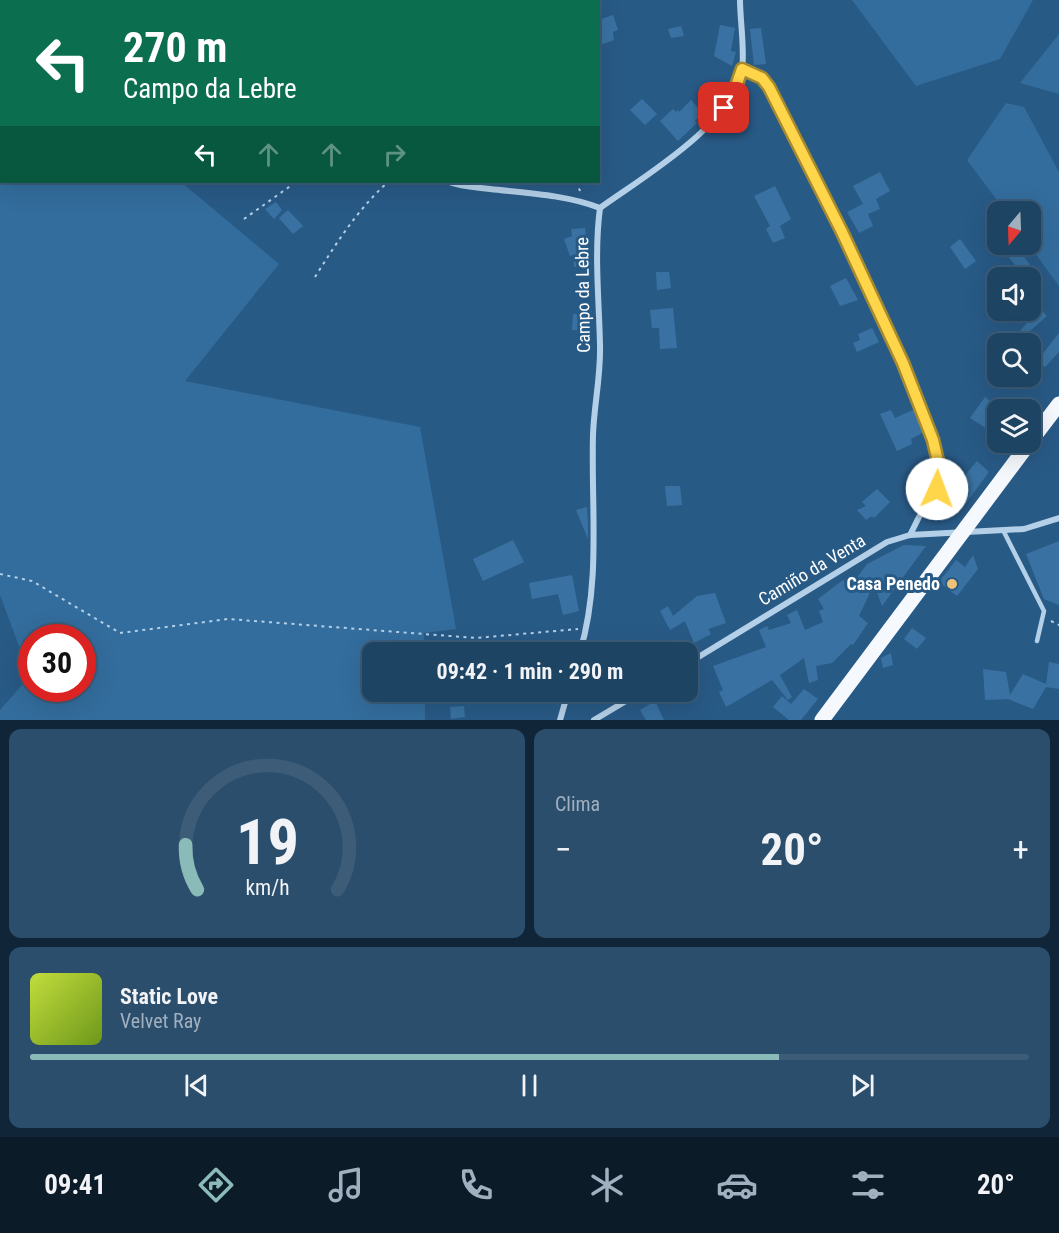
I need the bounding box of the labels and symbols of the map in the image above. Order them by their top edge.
pin [698,82,749,133]
north arrow [987,201,1041,255]
street label: Campo da Lebre [571,237,594,353]
position arrow [905,457,969,521]
street label: Camiño da Venta [755,529,869,610]
place label: Casa Penedo [846,573,940,594]
marker: Casa Penedo [945,577,959,591]
speed limit sign: 30 [18,624,96,702]

